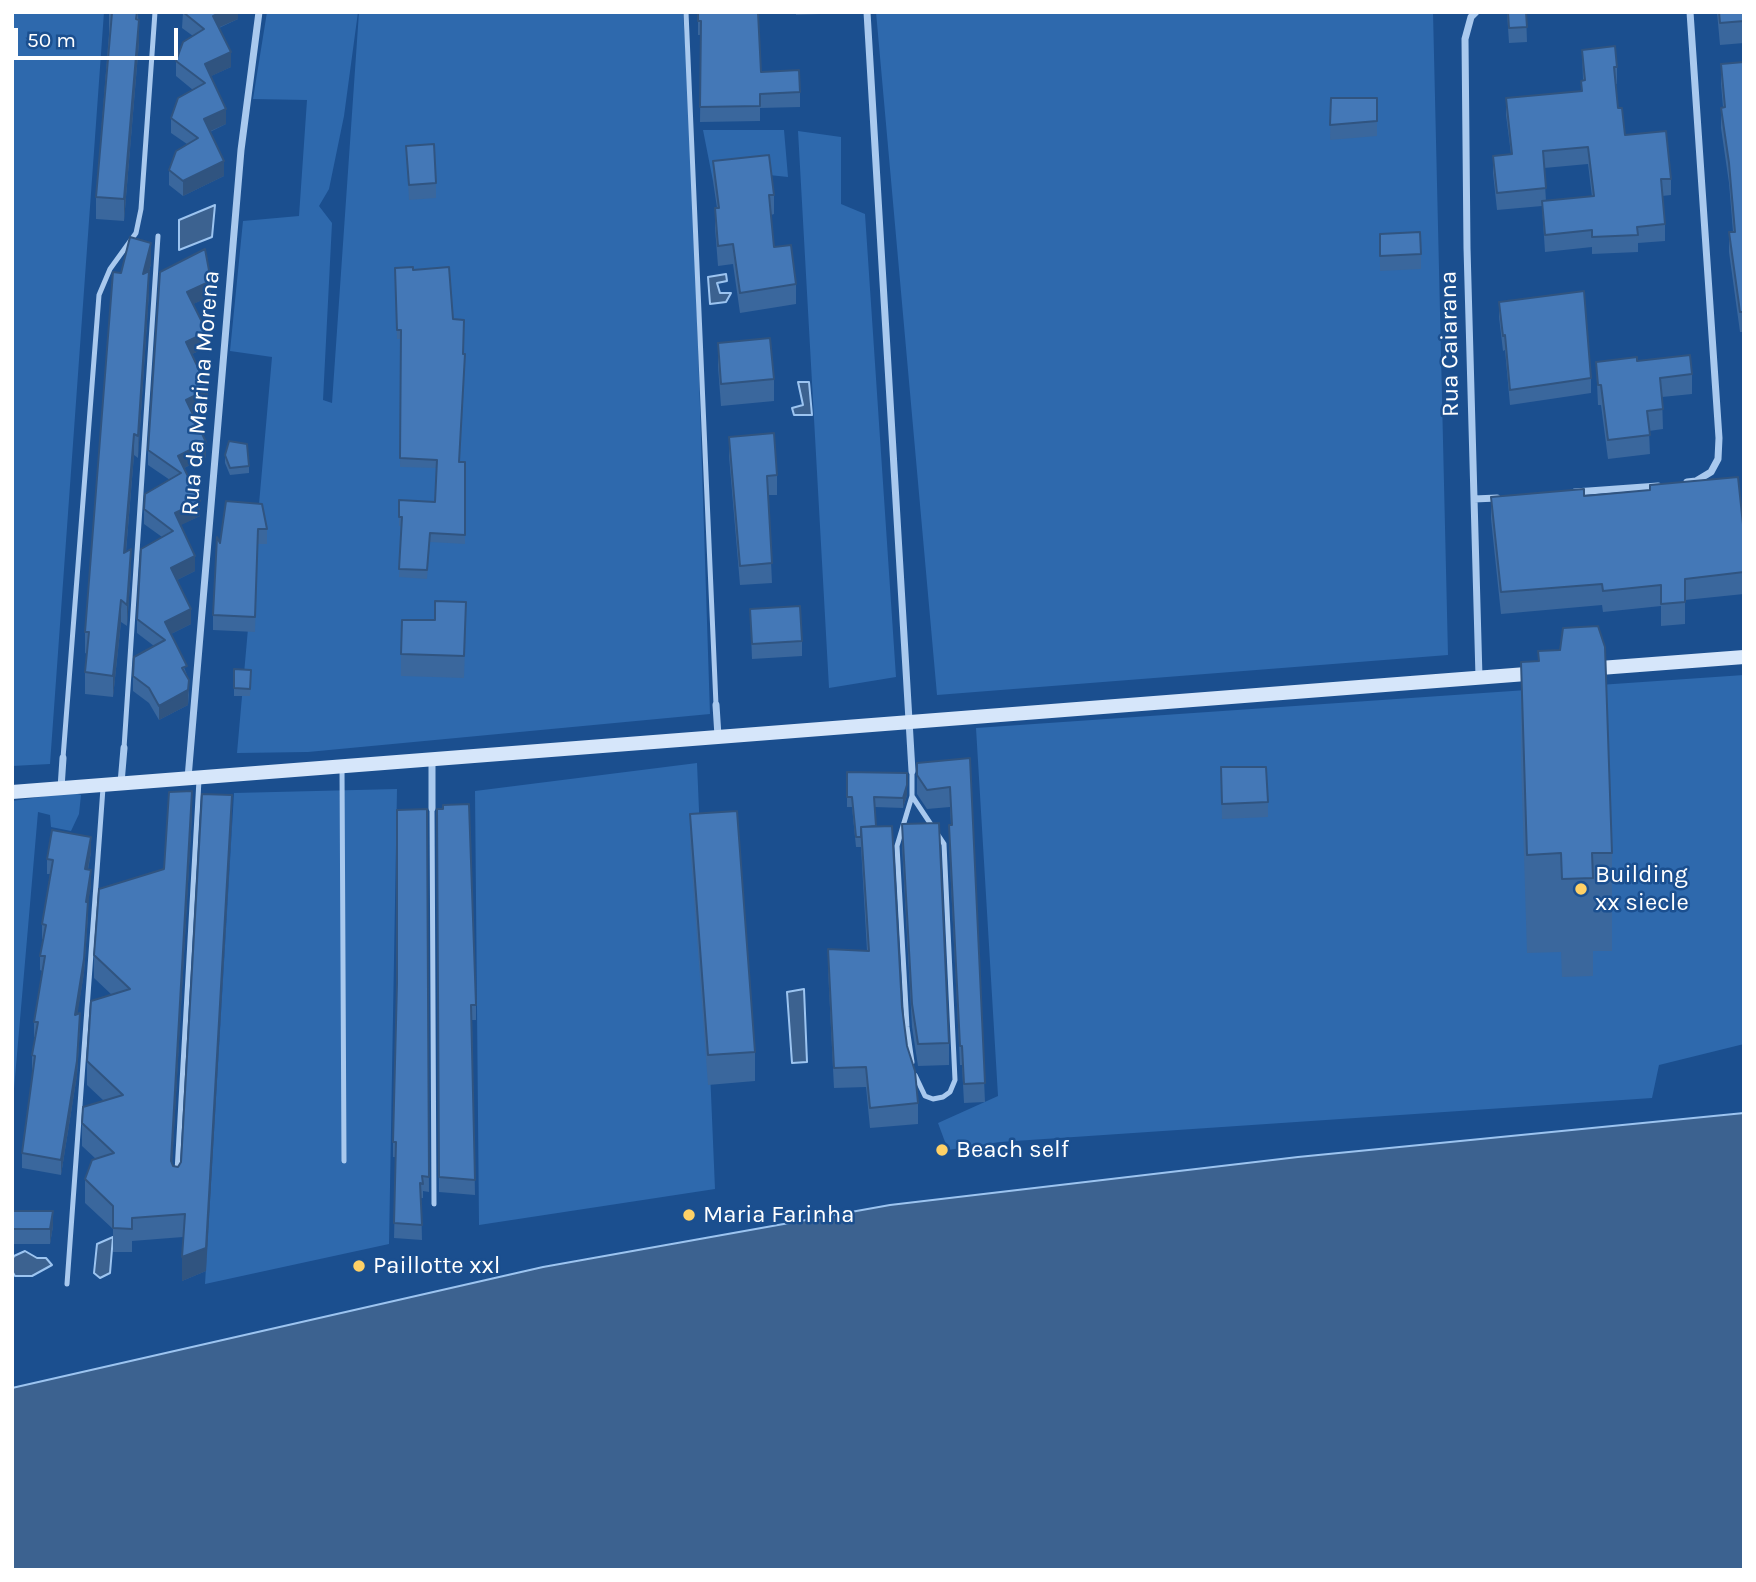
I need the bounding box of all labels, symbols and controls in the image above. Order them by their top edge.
scale bar [18,14,182,58]
text: 50 m [27,28,76,52]
street label: Rua da Marina Morena [176,269,226,517]
street label: Rua Caiarana [1434,271,1466,417]
place label: Building xx siecle [1595,861,1689,917]
marker: Building xx siecle [1573,881,1589,897]
place label: Beach self [956,1136,1069,1164]
marker: Beach self [934,1142,950,1158]
place label: Maria Farinha [703,1201,854,1229]
marker: Maria Farinha [681,1207,697,1223]
place label: Paillotte xxl [373,1252,501,1280]
marker: Paillotte xxl [351,1258,367,1274]

